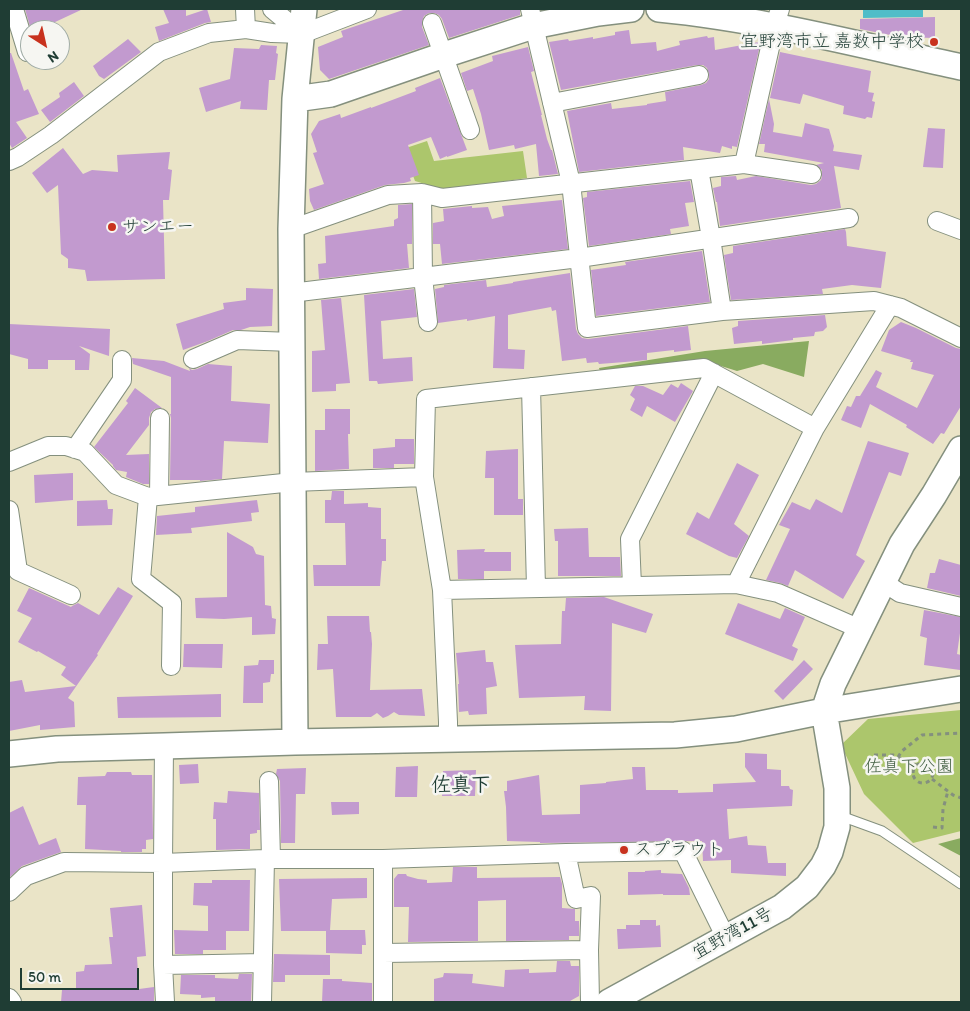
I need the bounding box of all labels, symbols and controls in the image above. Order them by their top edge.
north arrow [20,20,70,70]
place label: 宜野湾市立 嘉数中学校 [740,31,924,53]
marker: 宜野湾市立 嘉数中学校 [928,36,940,48]
text: N [45,47,62,67]
place label: サンエー [122,216,194,238]
marker: サンエー [106,221,118,233]
park label: 佐真下公園 [864,756,954,778]
district label: 佐真下 [431,774,491,798]
place label: スプラウト [634,839,724,861]
marker: スプラウト [618,844,630,856]
street label: 宜野湾11号 [689,903,777,965]
scale bar [22,958,141,990]
text: 50 m [28,968,61,986]

